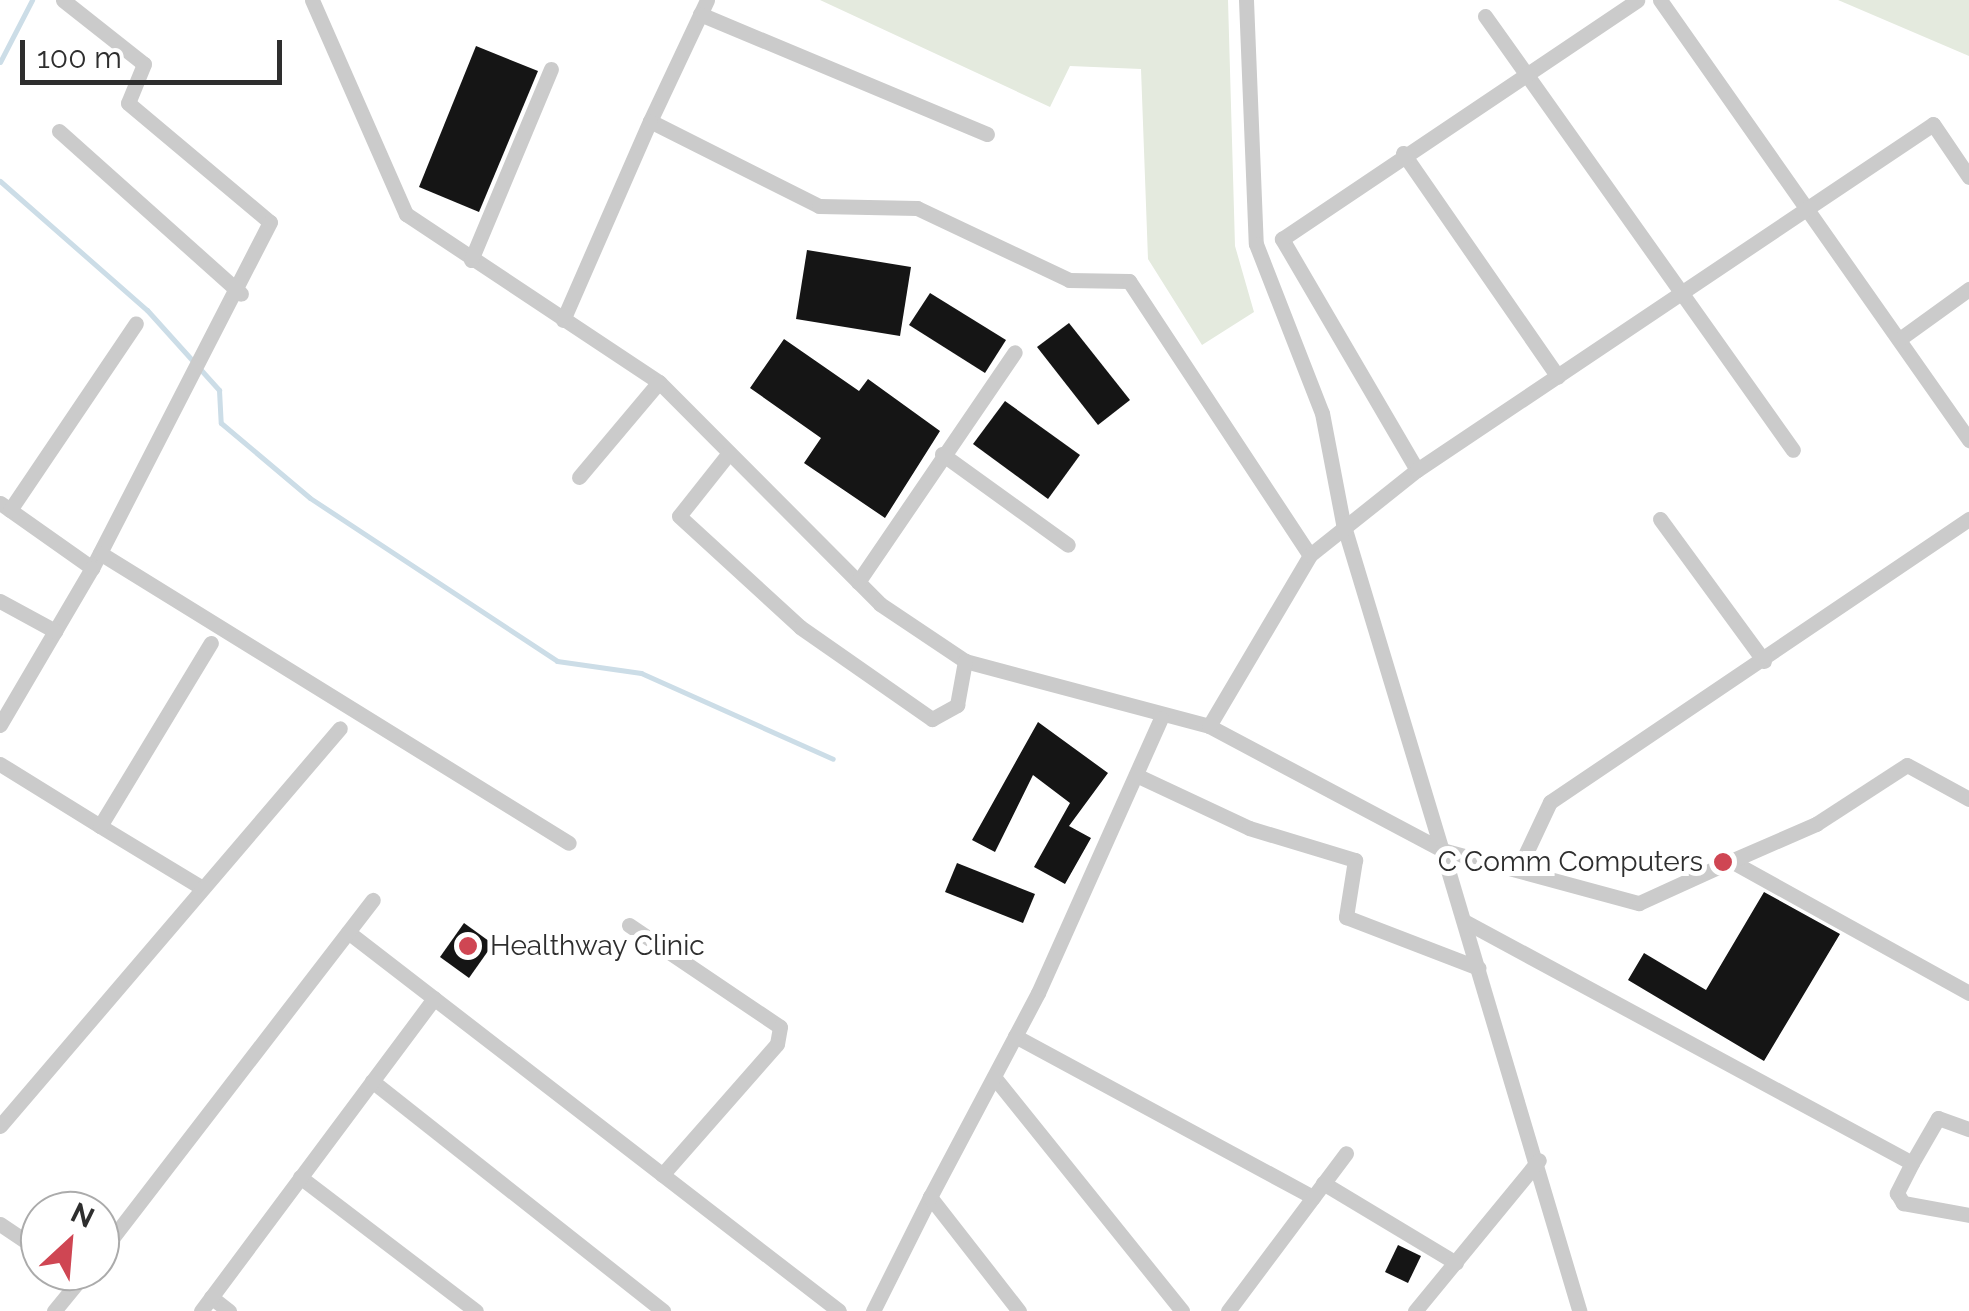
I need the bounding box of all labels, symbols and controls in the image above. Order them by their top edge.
scale bar [25,20,288,82]
text: 100 m [37,40,122,75]
place label: C Comm Computers [1438,845,1703,879]
marker: C Comm Computers [1712,851,1734,873]
place label: Healthway Clinic [490,929,705,963]
marker: Healthway Clinic [455,933,481,959]
north arrow [20,1191,120,1291]
text: N [66,1196,99,1235]

